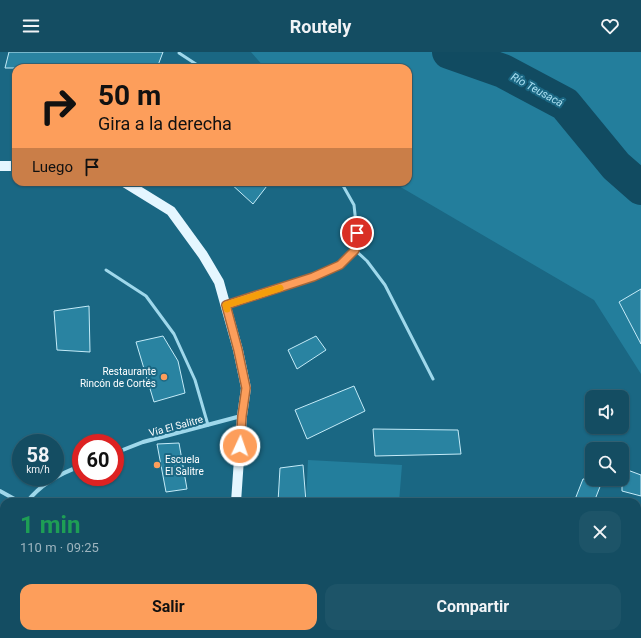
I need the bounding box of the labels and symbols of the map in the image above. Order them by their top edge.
water label: Río Teusacá [509,70,566,110]
pin [340,216,374,250]
place label: Restaurante Rincón de Cortés [80,366,156,389]
marker: Restaurante Rincón de Cortés [159,372,169,382]
street label: Vía El Salitre [148,414,204,438]
position arrow [219,425,261,467]
speed limit sign: 60 [72,434,124,486]
place label: Escuela El Salitre [165,454,204,477]
marker: Escuela El Salitre [152,460,162,470]

